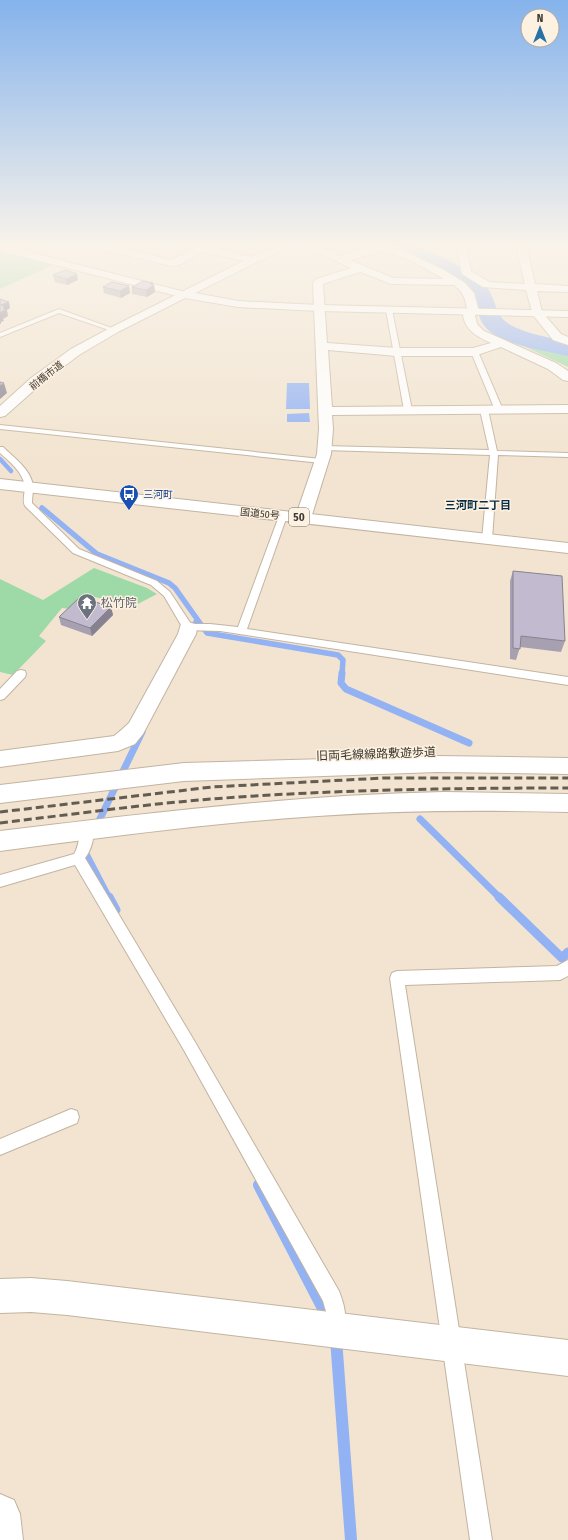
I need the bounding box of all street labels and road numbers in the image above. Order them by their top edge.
street label: 前橋市道 [27,359,66,393]
street label: 国道50号 [239,506,280,522]
road number: 50 [289,508,309,526]
street label: 旧両毛線線路敷遊歩道 [316,745,436,763]

